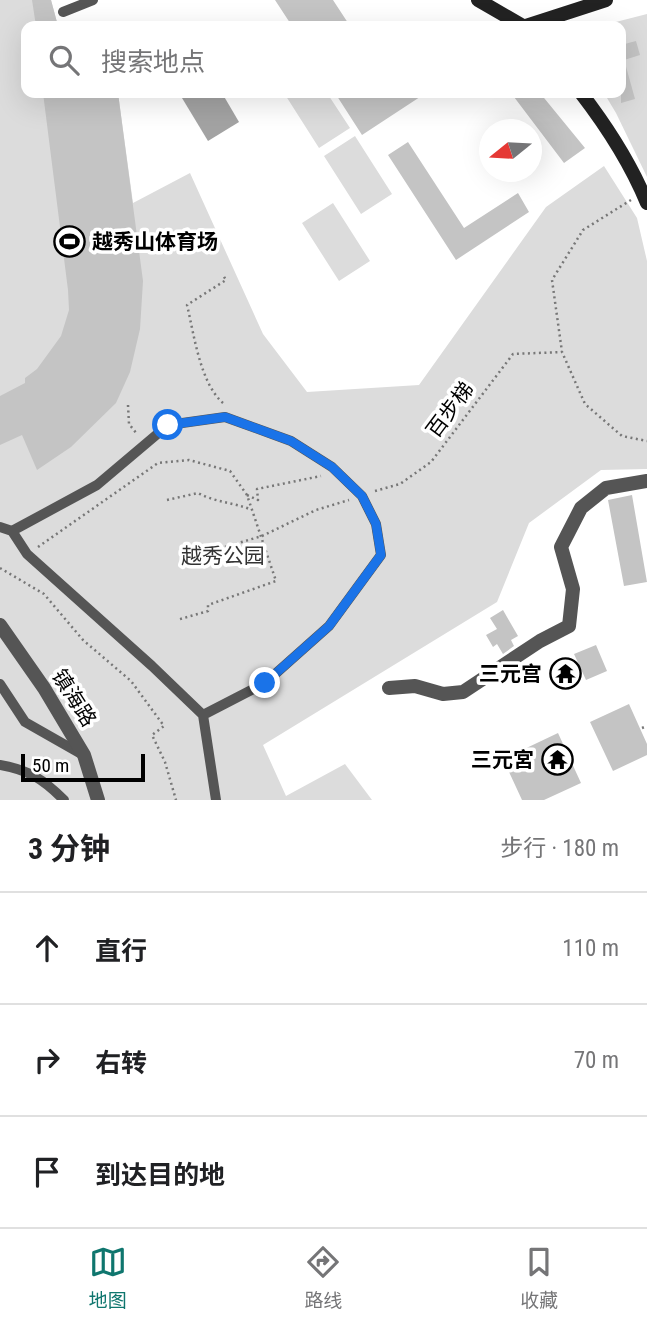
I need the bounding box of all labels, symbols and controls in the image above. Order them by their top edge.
search box [21,21,626,98]
icon: search [45,41,83,79]
text: 搜索地点 [101,47,205,77]
north arrow [479,119,542,182]
sports icon: 越秀山体育场 [52,225,86,259]
place label: 越秀山体育场 [92,230,218,254]
street label: 百步梯 [421,378,479,442]
route start [152,409,183,440]
park label: 越秀公园 [181,544,265,568]
temple icon: 三元宫 [548,657,582,691]
place label: 三元宫 [479,662,542,686]
street label: 镇海路 [47,665,101,731]
route end [249,667,280,698]
temple icon: 三元宮 [540,743,574,777]
place label: 三元宮 [471,748,534,772]
scale bar [21,751,145,783]
text: 50 m [32,754,69,777]
text: 3 分钟 [28,831,110,866]
text: 步行 · 180 m [500,835,619,862]
icon: ahead [28,929,66,967]
text: 110 m [562,935,619,962]
text: 直行 [95,936,147,966]
icon: right [28,1041,66,1079]
text: 70 m [574,1047,619,1074]
text: 右转 [95,1048,147,1078]
icon: arrive [28,1153,66,1191]
text: 到达目的地 [95,1160,225,1190]
tab: 地图 [89,1243,127,1312]
tab: 路线 [304,1243,342,1312]
tab: 收藏 [520,1243,558,1312]

